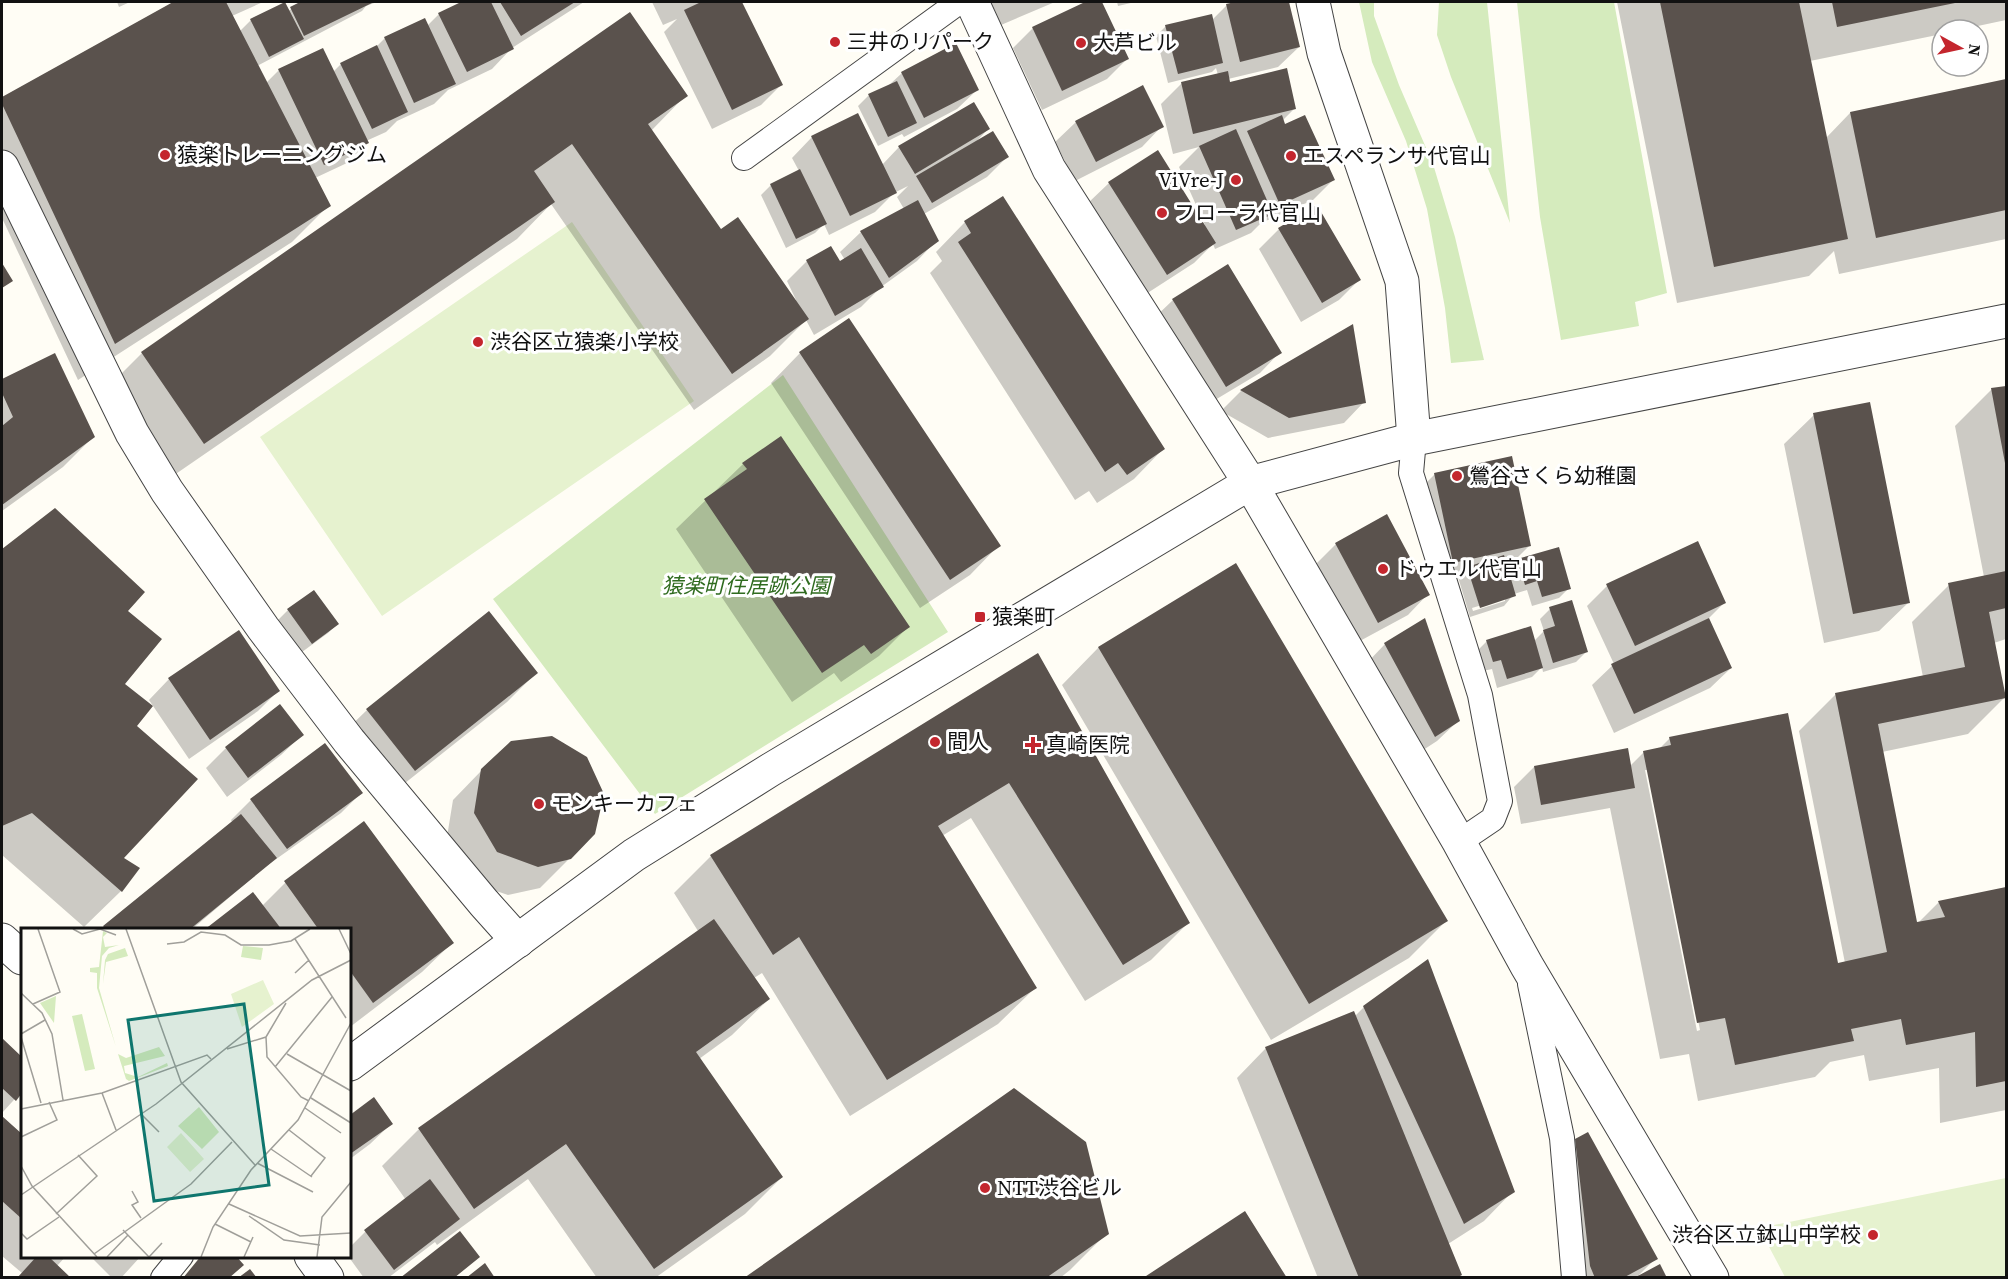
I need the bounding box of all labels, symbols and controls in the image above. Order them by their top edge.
north arrow [1930,18,1990,78]
place label: 三井のリパーク [847,27,994,56]
place label: 大芦ビル [1093,28,1177,57]
marker: 三井のリパーク [828,35,842,49]
marker: 大芦ビル [1074,36,1088,50]
text: N [1963,43,1987,58]
place label: 猿楽トレーニングジム [177,140,387,169]
place label: エスペランサ代官山 [1303,141,1491,170]
marker: 猿楽トレーニングジム [158,148,172,162]
marker: エスペランサ代官山 [1284,149,1298,163]
place label: ViVre-J [1158,165,1224,194]
marker: ViVre-J [1229,173,1243,187]
place label: フローラ代官山 [1174,198,1321,227]
marker: フローラ代官山 [1155,206,1169,220]
place label: 渋谷区立猿楽小学校 [490,327,679,356]
marker: 渋谷区立猿楽小学校 [471,335,485,349]
place label: 鶯谷さくら幼稚園 [1469,461,1637,490]
marker: 鶯谷さくら幼稚園 [1450,469,1464,483]
place label: ドゥエル代官山 [1395,554,1542,583]
marker: ドゥエル代官山 [1376,562,1390,576]
park label: 猿楽町住居跡公園 [662,571,833,600]
place label: 猿楽町 [992,602,1055,631]
marker: 猿楽町 [973,610,987,624]
place label: 間人 [947,727,989,756]
place label: 真崎医院 [1046,730,1130,759]
marker: 間人 [928,735,942,749]
marker: 真崎医院 [1024,736,1042,754]
place label: モンキーカフェ [551,789,698,818]
marker: モンキーカフェ [532,797,546,811]
inset map [21,928,351,1258]
place label: NTT渋谷ビル [997,1173,1122,1202]
marker: NTT渋谷ビル [978,1181,992,1195]
place label: 渋谷区立鉢山中学校 [1672,1220,1861,1249]
marker: 渋谷区立鉢山中学校 [1866,1228,1880,1242]

